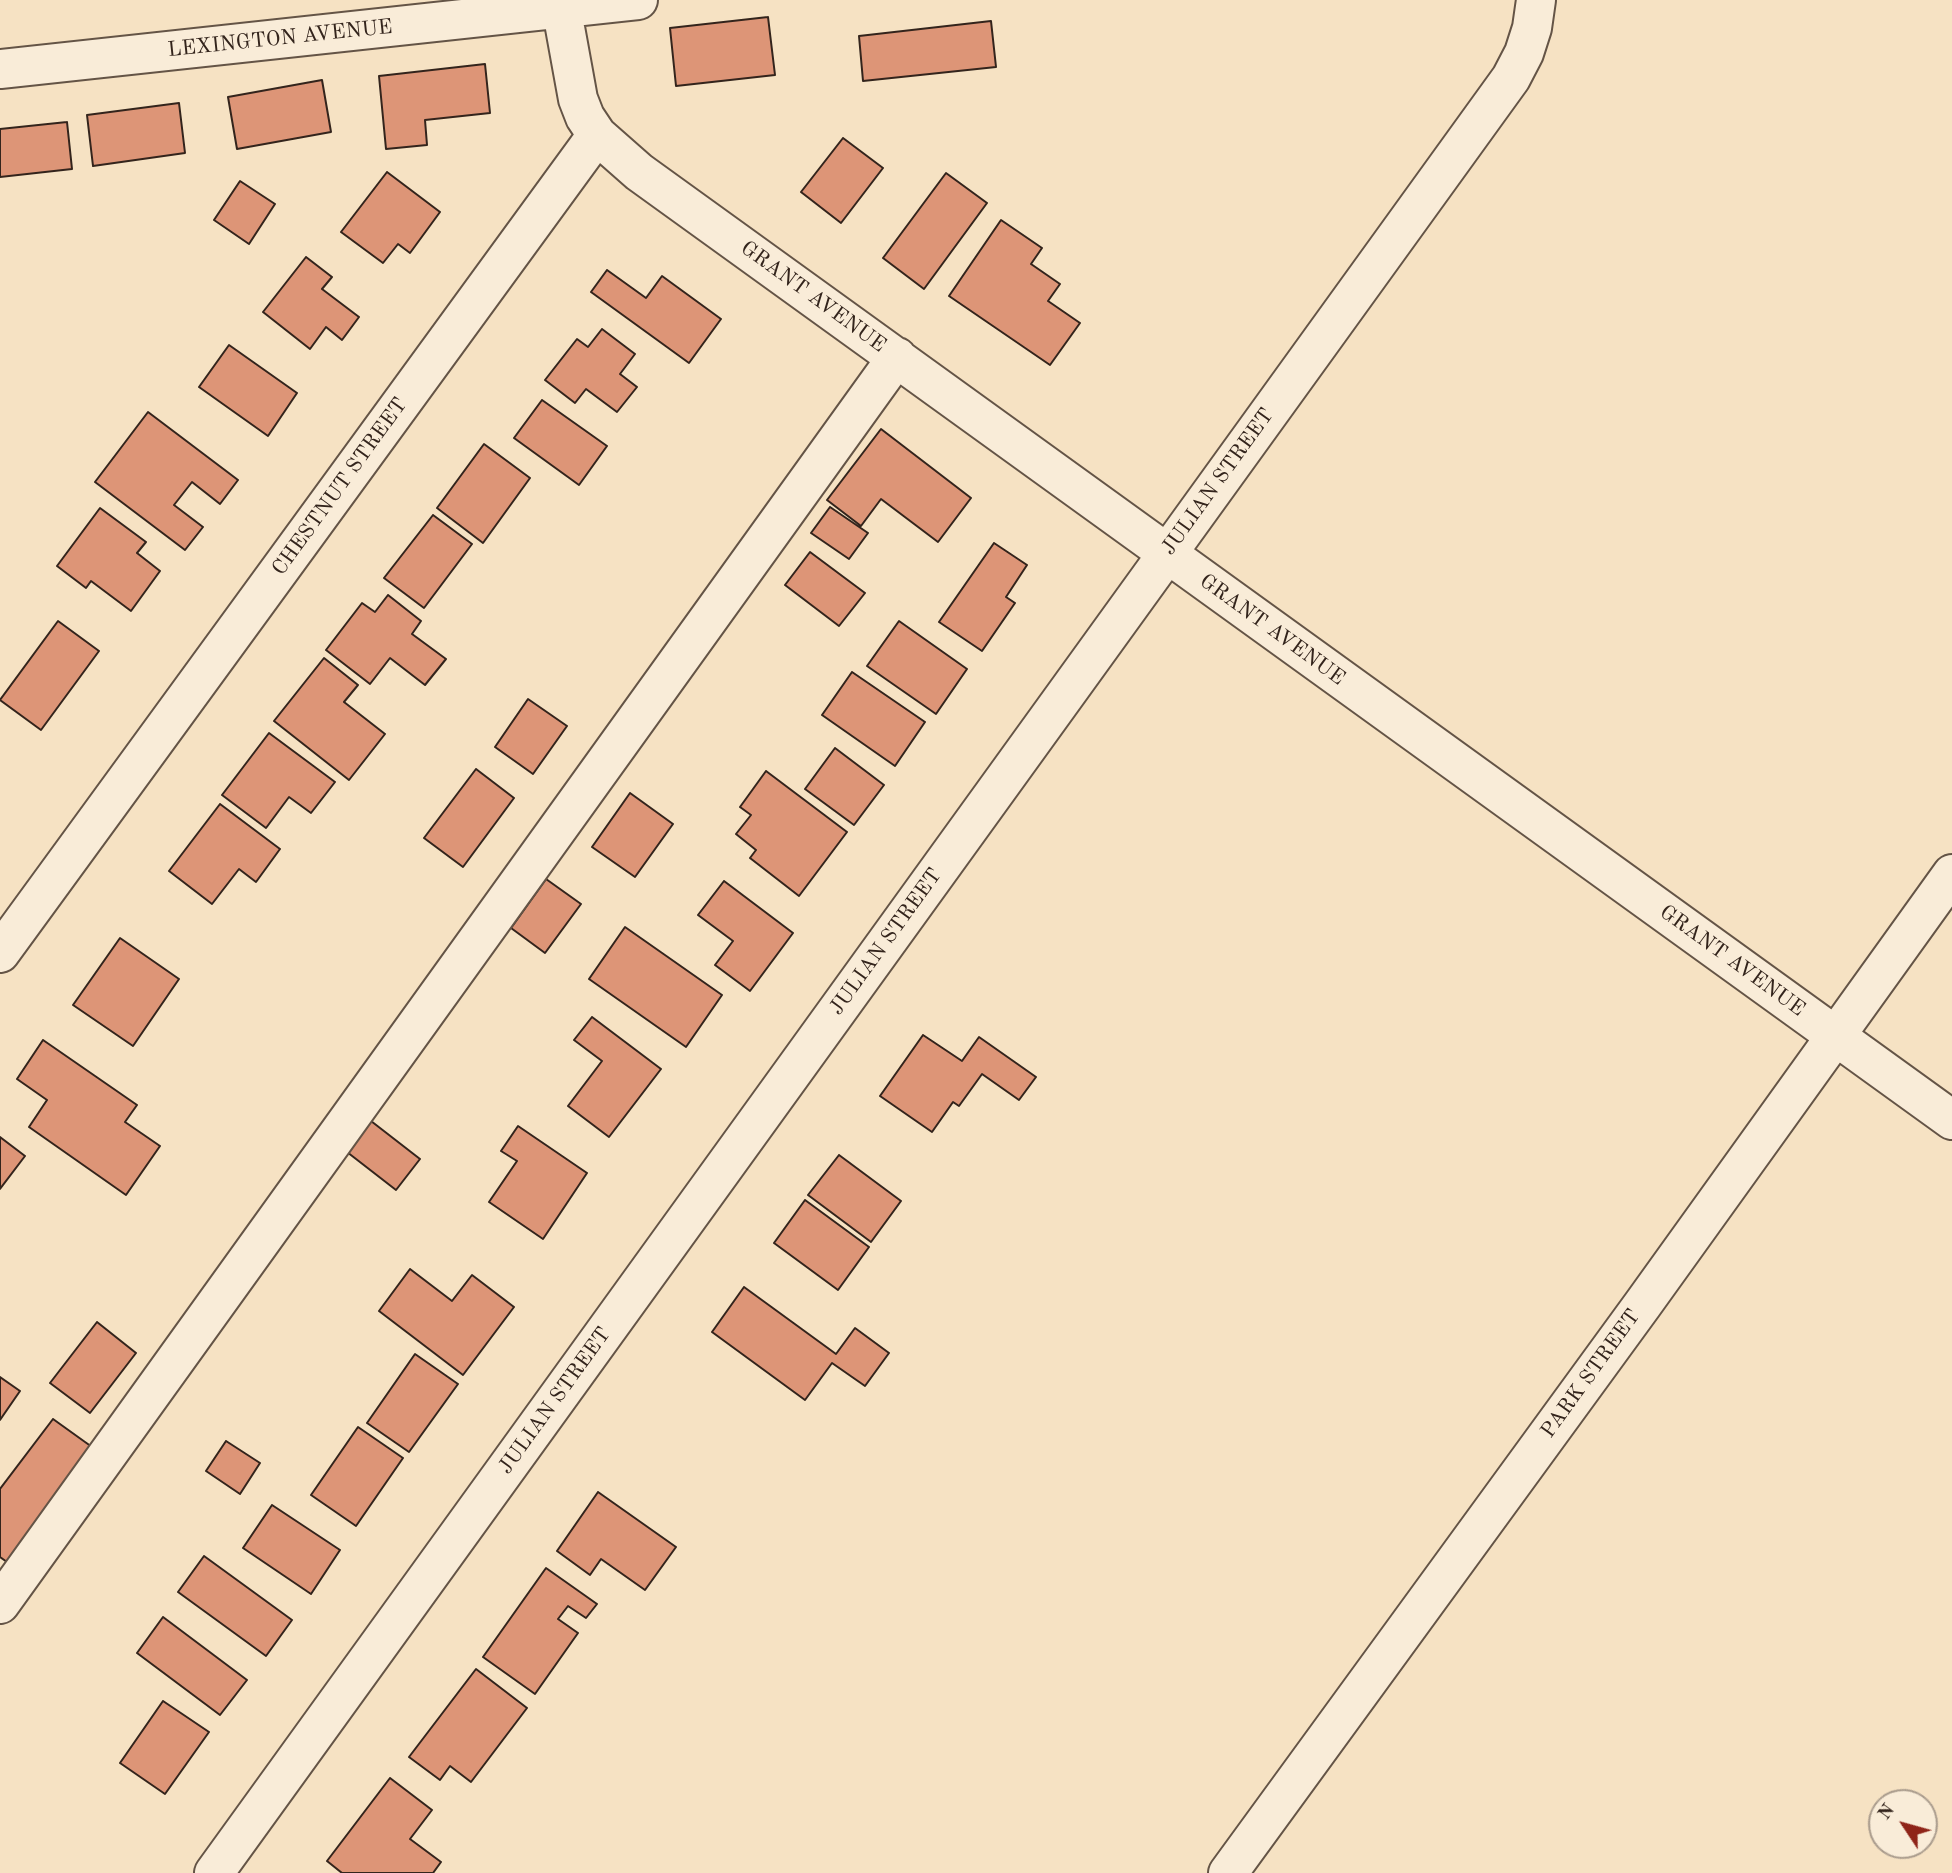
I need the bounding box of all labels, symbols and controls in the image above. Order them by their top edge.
street label: LEXINGTON AVENUE [166,15,394,63]
street label: GRANT AVENUE [735,236,891,358]
street label: CHESTNUT STREET [267,393,413,581]
street label: JULIAN STREET [1156,404,1280,560]
street label: GRANT AVENUE [1194,569,1350,691]
street label: JULIAN STREET [824,864,948,1020]
street label: GRANT AVENUE [1654,900,1810,1022]
street label: PARK STREET [1536,1305,1646,1443]
street label: JULIAN STREET [493,1323,617,1479]
north arrow [1868,1789,1938,1859]
text: N [1875,1801,1899,1824]

